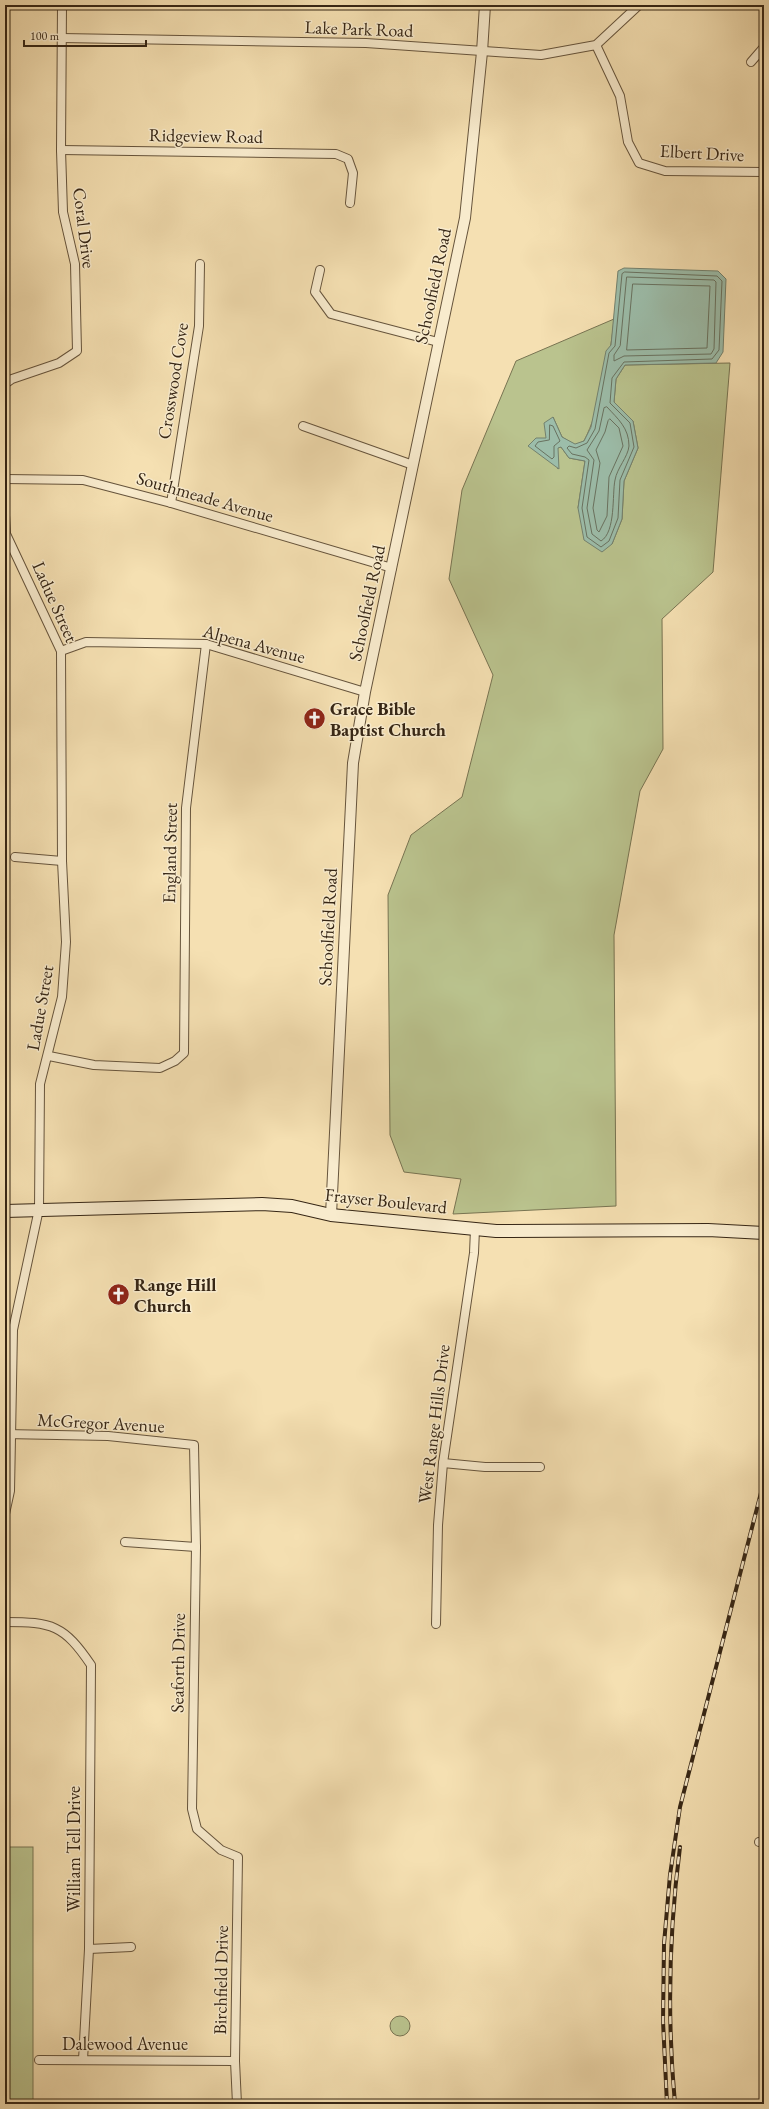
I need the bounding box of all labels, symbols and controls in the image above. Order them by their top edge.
street label: Lake Park Road [304,15,415,42]
scale bar [24,22,146,48]
text: 100 m [30,28,60,44]
street label: Ridgeview Road [149,123,264,148]
street label: Elbert Drive [659,139,745,166]
street label: Coral Drive [68,186,101,270]
street label: Schoolfield Road [409,225,456,346]
street label: Crosswood Cove [152,321,193,441]
street label: Southmeade Avenue [134,466,276,527]
street label: Schoolfield Road [343,542,390,663]
street label: Ladue Street [27,558,84,646]
street label: Alpena Avenue [199,619,308,668]
place label: Grace Bible Baptist Church [330,697,446,741]
church icon: Grace Bible Baptist Church [302,706,328,732]
street label: England Street [157,802,182,904]
street label: Schoolfield Road [313,867,342,986]
street label: Ladue Street [21,963,58,1052]
street label: Frayser Boulevard [324,1183,449,1218]
place label: Range Hill Church [134,1273,216,1317]
church icon: Range Hill Church [105,1282,131,1308]
street label: West Range Hills Drive [412,1343,455,1505]
street label: McGregor Avenue [37,1408,165,1437]
street label: Seaforth Drive [165,1613,190,1713]
street label: William Tell Drive [62,1786,85,1912]
street label: Birchfield Drive [208,1925,233,2035]
street label: Dalewood Avenue [62,2032,188,2055]

